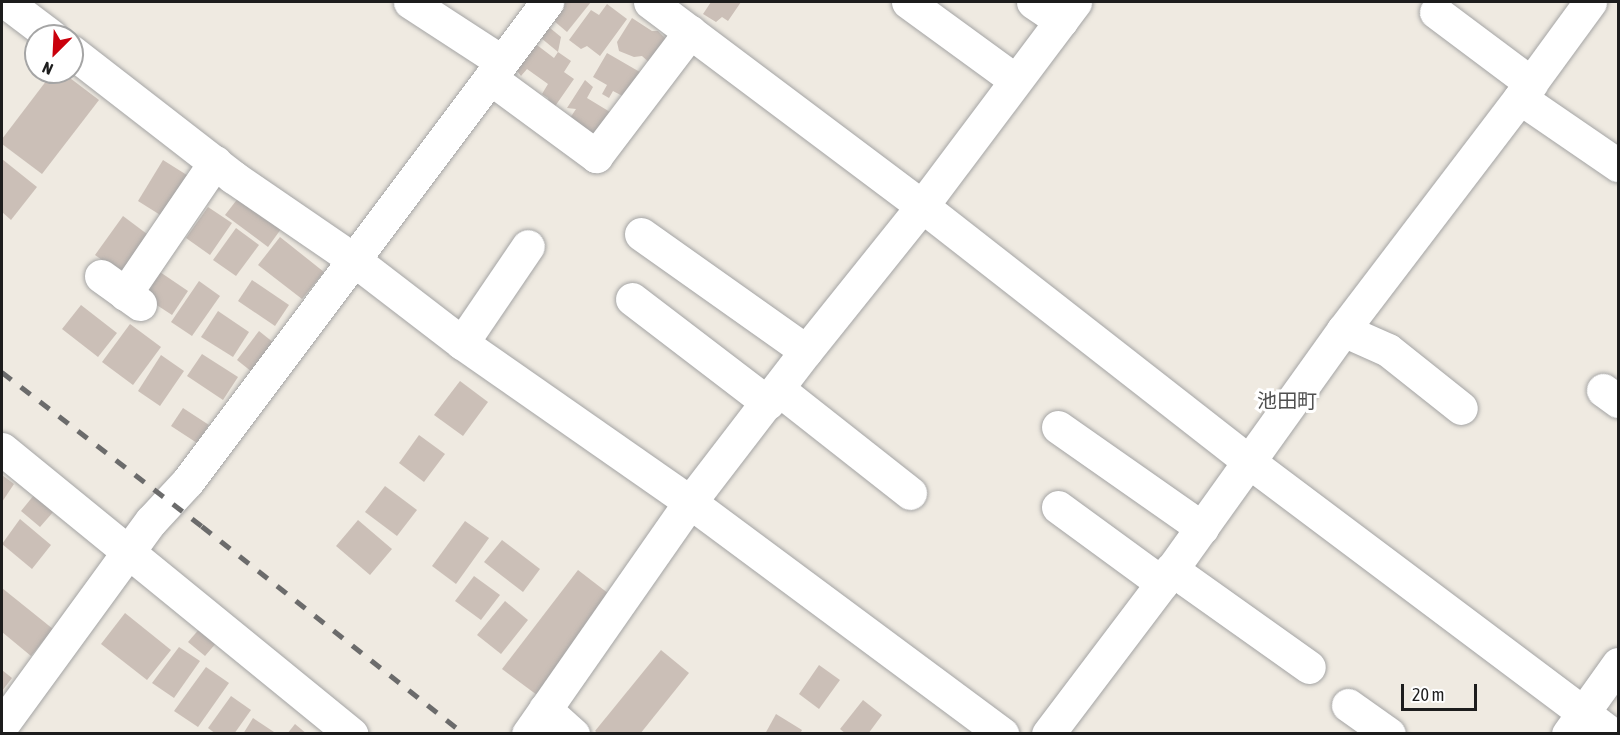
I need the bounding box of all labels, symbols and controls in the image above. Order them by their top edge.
north arrow [24,24,84,84]
text: N [40,58,55,79]
district label: 池田町 [1257,388,1317,412]
scale bar [1404,672,1480,710]
text: 20 m [1412,684,1444,705]

